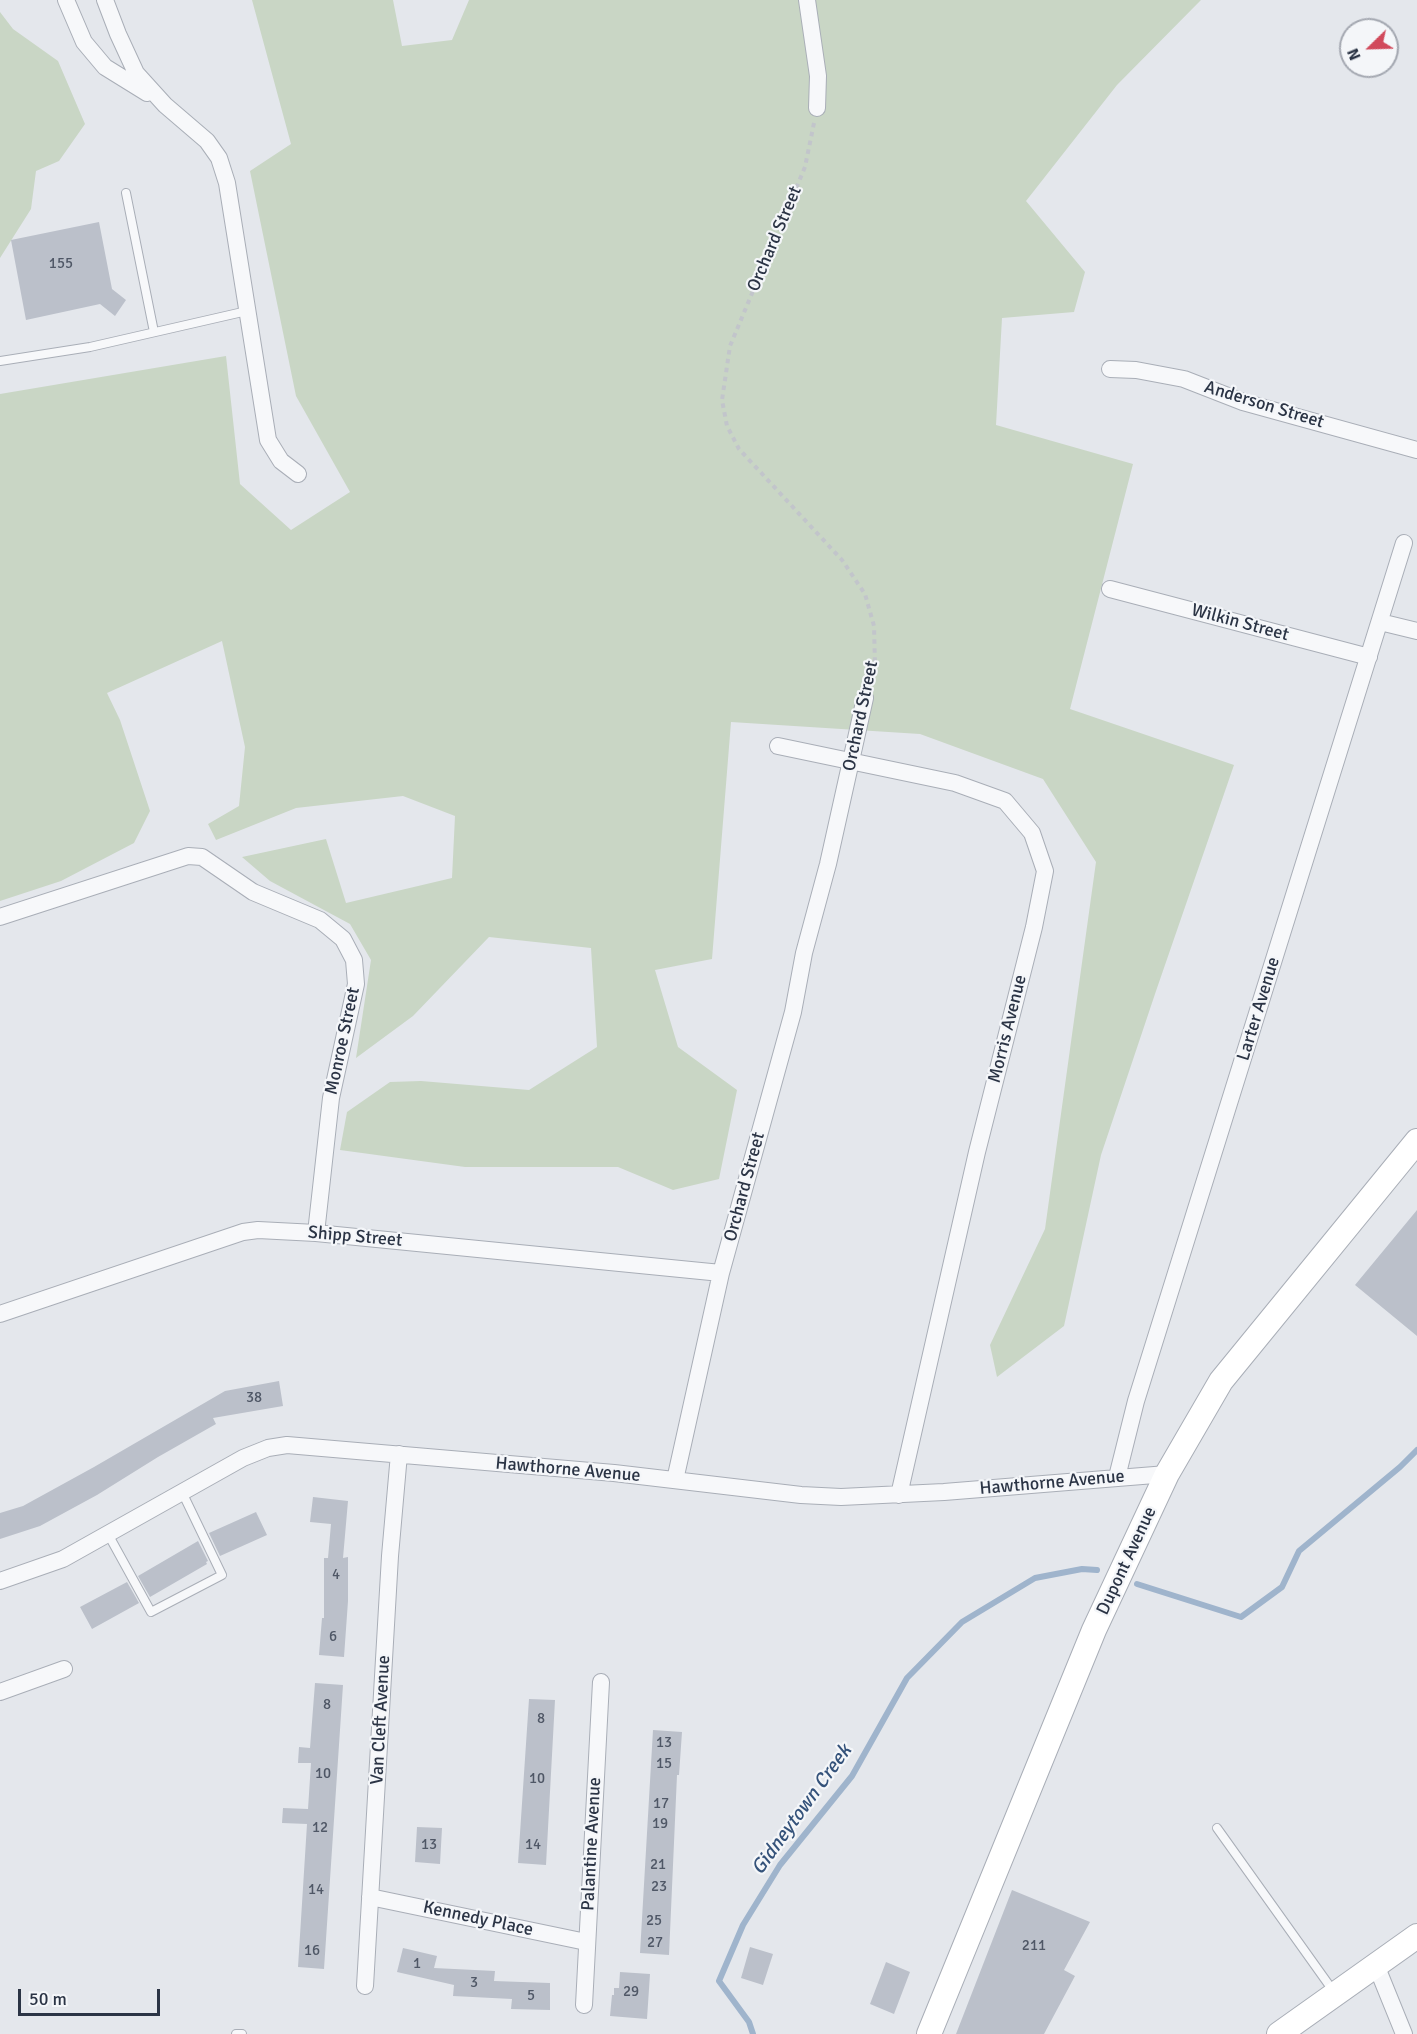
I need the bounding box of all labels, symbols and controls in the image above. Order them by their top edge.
north arrow [1339,18,1399,78]
text: N [1343,45,1366,63]
street label: Orchard Street [743,183,807,295]
house number: 155 [49,255,73,273]
street label: Anderson Street [1202,377,1326,433]
street label: Wilkin Street [1189,600,1291,646]
street label: Orchard Street [839,659,883,773]
street label: Larter Avenue [1233,955,1285,1063]
street label: Morris Avenue [984,973,1032,1085]
street label: Monroe Street [321,985,365,1097]
street label: Orchard Street [720,1130,770,1244]
street label: Shipp Street [307,1222,403,1252]
house number: 38 [246,1389,262,1407]
street label: Hawthorne Avenue [495,1453,641,1487]
street label: Hawthorne Avenue [979,1466,1125,1500]
street label: Dupont Avenue [1093,1504,1161,1618]
house number: 4 [332,1566,340,1584]
house number: 6 [329,1628,337,1646]
street label: Van Cleft Avenue [367,1655,395,1785]
house number: 8 [323,1696,331,1714]
house number: 8 [537,1710,545,1728]
house number: 13 [656,1734,672,1752]
water label: Gidneytown Creek [747,1740,857,1880]
house number: 15 [656,1755,672,1773]
house number: 10 [315,1765,331,1783]
house number: 10 [529,1770,545,1788]
street label: Palantine Avenue [578,1777,606,1911]
house number: 17 [653,1795,669,1813]
house number: 19 [652,1815,668,1833]
house number: 12 [312,1819,328,1837]
house number: 13 [421,1836,437,1854]
house number: 14 [525,1836,541,1854]
house number: 21 [650,1856,666,1874]
house number: 23 [651,1878,667,1896]
house number: 14 [308,1881,324,1899]
street label: Kennedy Place [421,1897,535,1941]
house number: 25 [646,1912,662,1930]
house number: 27 [647,1934,663,1952]
house number: 211 [1022,1937,1046,1955]
house number: 16 [304,1942,320,1960]
house number: 1 [413,1955,421,1973]
house number: 3 [470,1974,478,1992]
scale bar [21,1977,164,2015]
house number: 29 [623,1983,639,2001]
house number: 5 [527,1987,535,2005]
text: 50 m [29,1988,67,2010]

